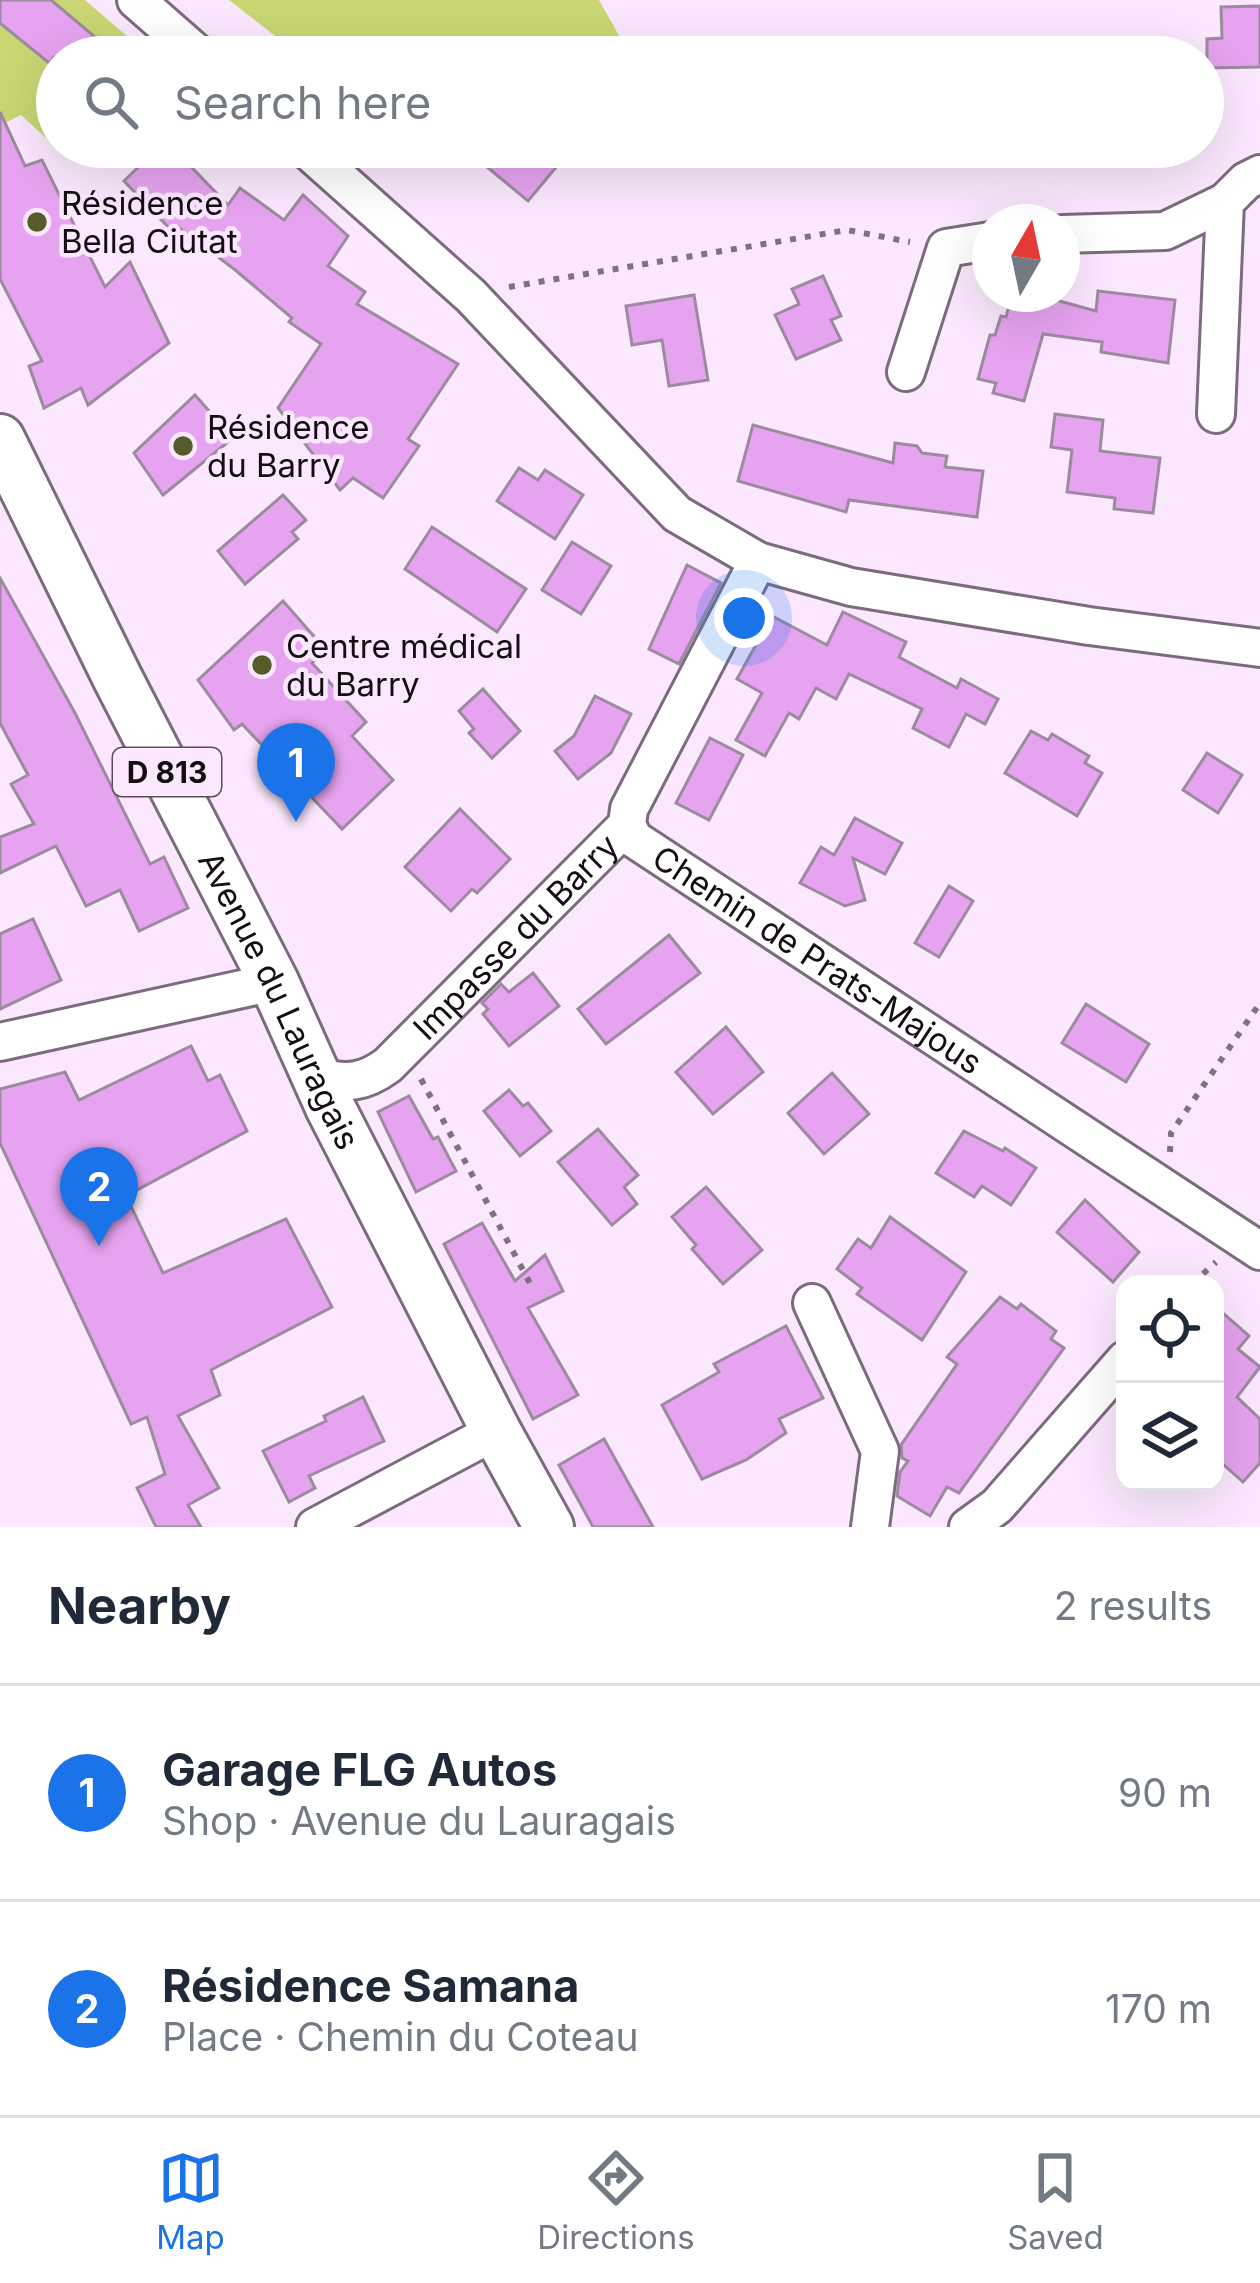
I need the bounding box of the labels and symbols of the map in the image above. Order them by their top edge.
place label: Résidence Bella Ciutat [61,183,238,261]
north arrow [972,204,1080,312]
marker: Résidence Bella Ciutat [24,209,50,235]
place label: Résidence du Barry [207,407,369,485]
marker: Résidence du Barry [170,433,196,459]
your location [714,588,774,648]
place label: Centre médical du Barry [286,626,522,704]
marker: Centre médical du Barry [249,652,275,678]
pin: 1 [257,723,335,822]
road number: D 813 [113,748,221,796]
street label: Impasse du Barry [405,826,626,1048]
street label: Chemin de Prats-Majous [645,837,990,1082]
street label: Avenue du Lauragais [190,845,368,1156]
pin: 2 [60,1147,138,1246]

